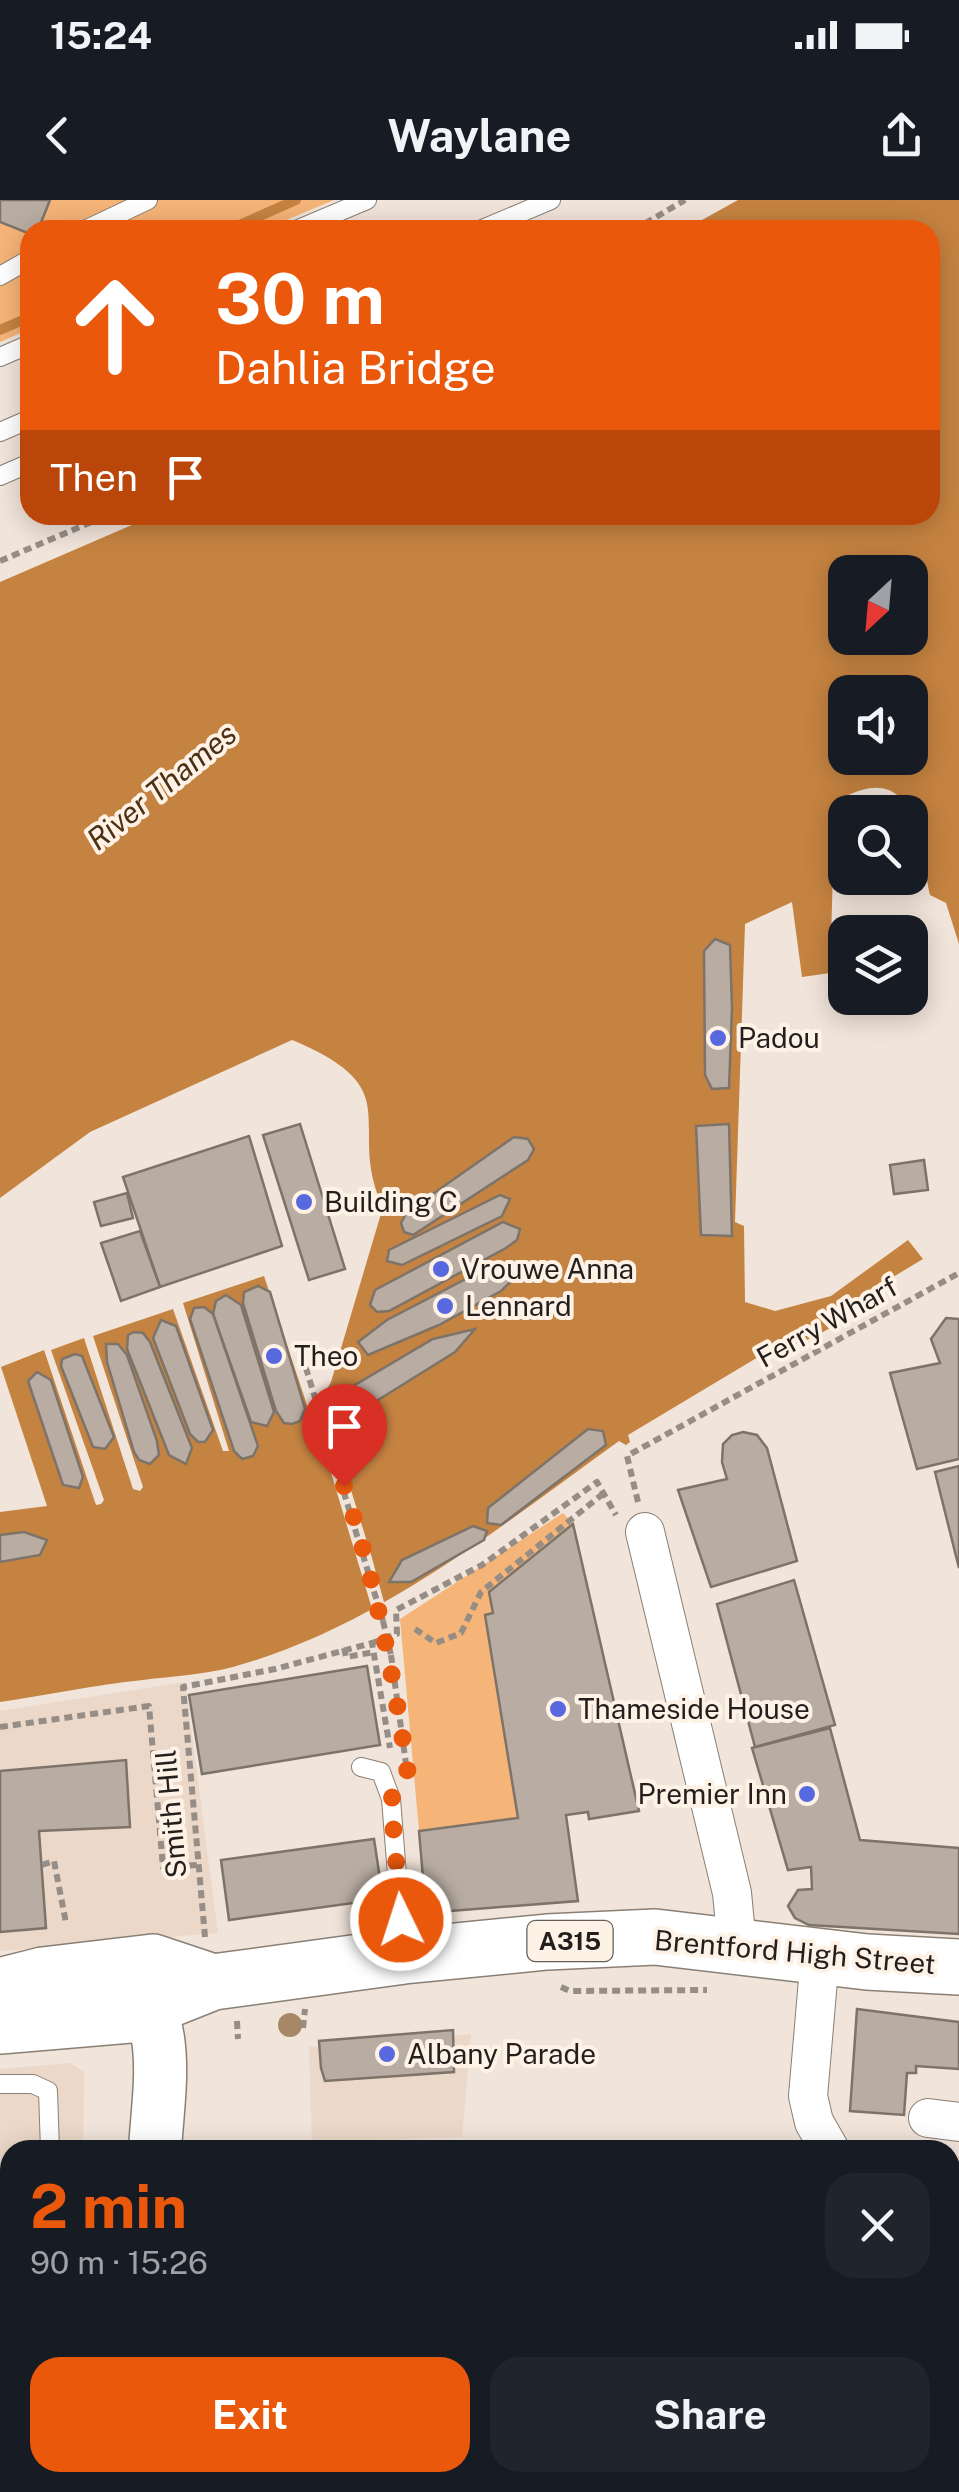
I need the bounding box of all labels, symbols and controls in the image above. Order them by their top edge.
text: 15:24 [50,13,152,58]
icon: back [30,108,85,163]
icon: share [874,108,929,163]
text: Waylane [388,109,571,162]
text: 30 m [215,257,385,340]
icon: ahead [50,260,180,390]
text: Dahlia Bridge [215,341,496,394]
icon: arrive [158,450,213,505]
text: Then [50,455,138,500]
north arrow [828,555,928,655]
map controls [828,555,928,1015]
button: sound [828,675,928,775]
water label: River Thames [80,715,243,857]
button: search [828,795,928,895]
button: layers [828,915,928,1015]
place label: Padou [738,1021,820,1054]
marker: Padou [707,1027,729,1049]
place label: Building C [324,1185,458,1218]
marker: Building C [293,1191,315,1213]
place label: Vrouwe Anna [461,1252,634,1285]
marker: Vrouwe Anna [430,1258,452,1280]
street label: Ferry Wharf [751,1269,903,1374]
place label: Lennard [465,1289,572,1322]
marker: Lennard [434,1295,456,1317]
place label: Theo [294,1339,358,1372]
marker: Theo [263,1345,285,1367]
pin [302,1384,387,1487]
icon: arrive [317,1399,372,1454]
place label: Thameside House [578,1692,810,1725]
marker: Thameside House [547,1698,569,1720]
street label: Smith Hill [148,1748,193,1880]
place label: Premier Inn [638,1777,787,1810]
marker: Premier Inn [796,1783,818,1805]
position arrow [349,1868,453,1972]
road number: A315 [528,1921,612,1961]
street label: Brentford High Street [653,1923,937,1980]
place label: Albany Parade [407,2037,596,2070]
marker: Albany Parade [376,2043,398,2065]
text: 2 min [30,2171,187,2242]
button: close [825,2173,930,2278]
text: 90 m · 15:26 [30,2244,208,2281]
button: Exit [30,2357,470,2472]
button: Share [490,2357,930,2472]

